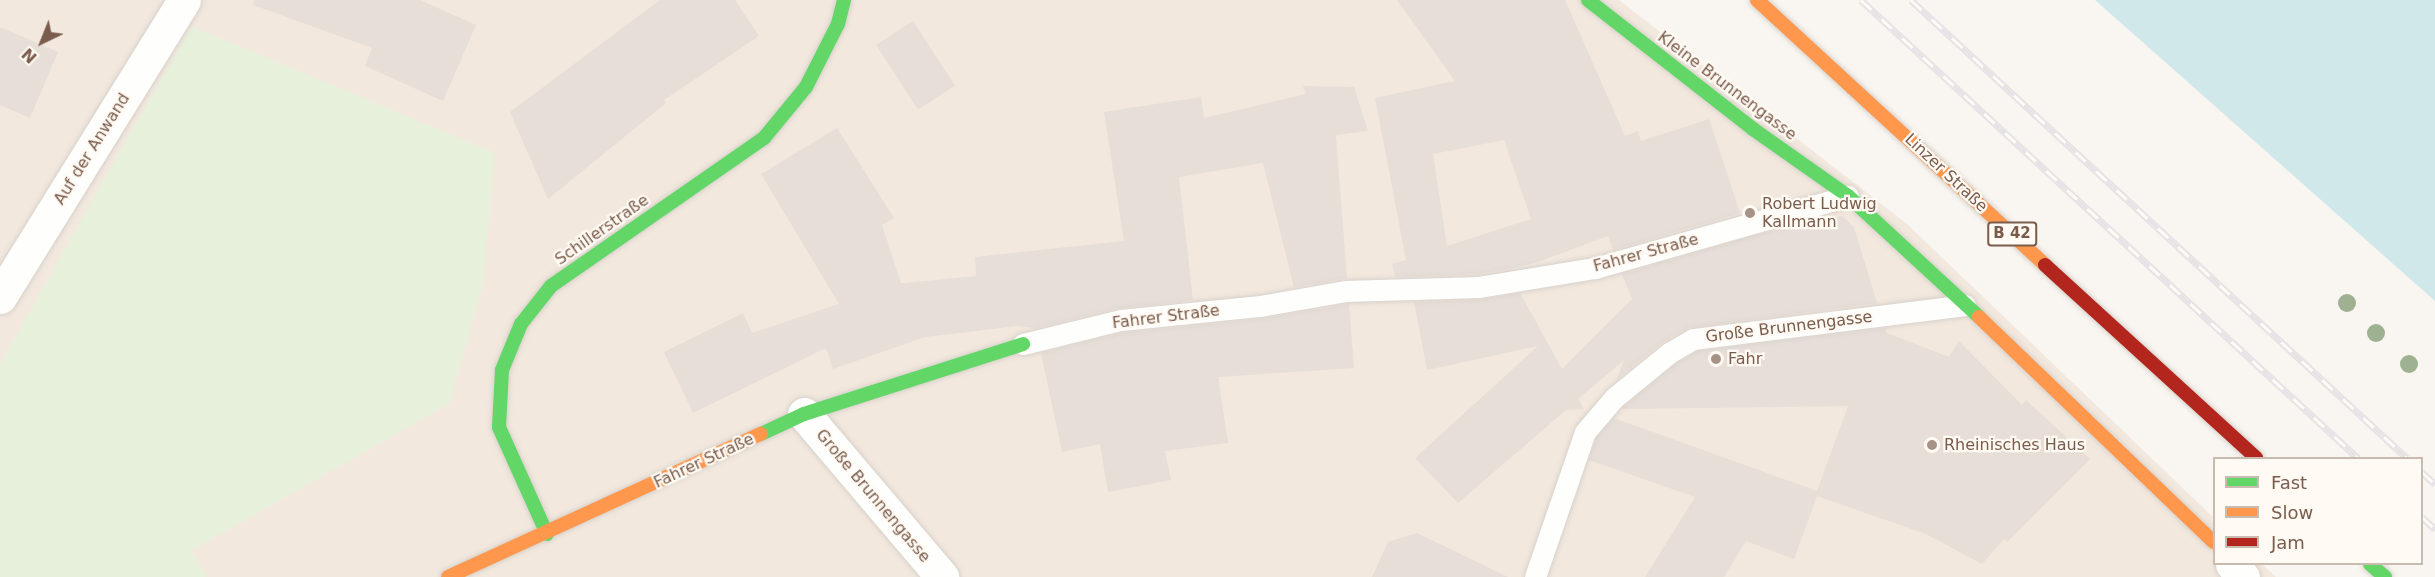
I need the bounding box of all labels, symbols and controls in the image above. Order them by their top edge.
north arrow [12,12,72,72]
street label: Kleine Brunnengasse [1654,28,1800,144]
text: N [18,44,41,67]
street label: Auf der Anwand [50,90,134,208]
street label: Linzer Straße [1901,130,1991,216]
street label: Schillerstraße [552,191,652,269]
place label: Robert Ludwig Kallmann [1762,194,1877,232]
marker: Robert Ludwig Kallmann [1743,206,1757,220]
road number: B 42 [1986,222,2038,246]
street label: Fahrer Straße [1591,230,1701,276]
street label: Fahrer Straße [1111,301,1221,333]
street label: Große Brunnengasse [1705,307,1873,347]
place label: Fahr [1728,349,1762,369]
marker: Fahr [1709,352,1723,366]
street label: Große Brunnengasse [812,426,934,566]
street label: Fahrer Straße [651,429,757,493]
place label: Rheinisches Haus [1944,435,2085,455]
marker: Rheinisches Haus [1925,438,1939,452]
legend [2213,457,2423,565]
text: Fast [2271,472,2307,493]
text: Slow [2271,502,2313,523]
text: Jam [2271,532,2305,553]

